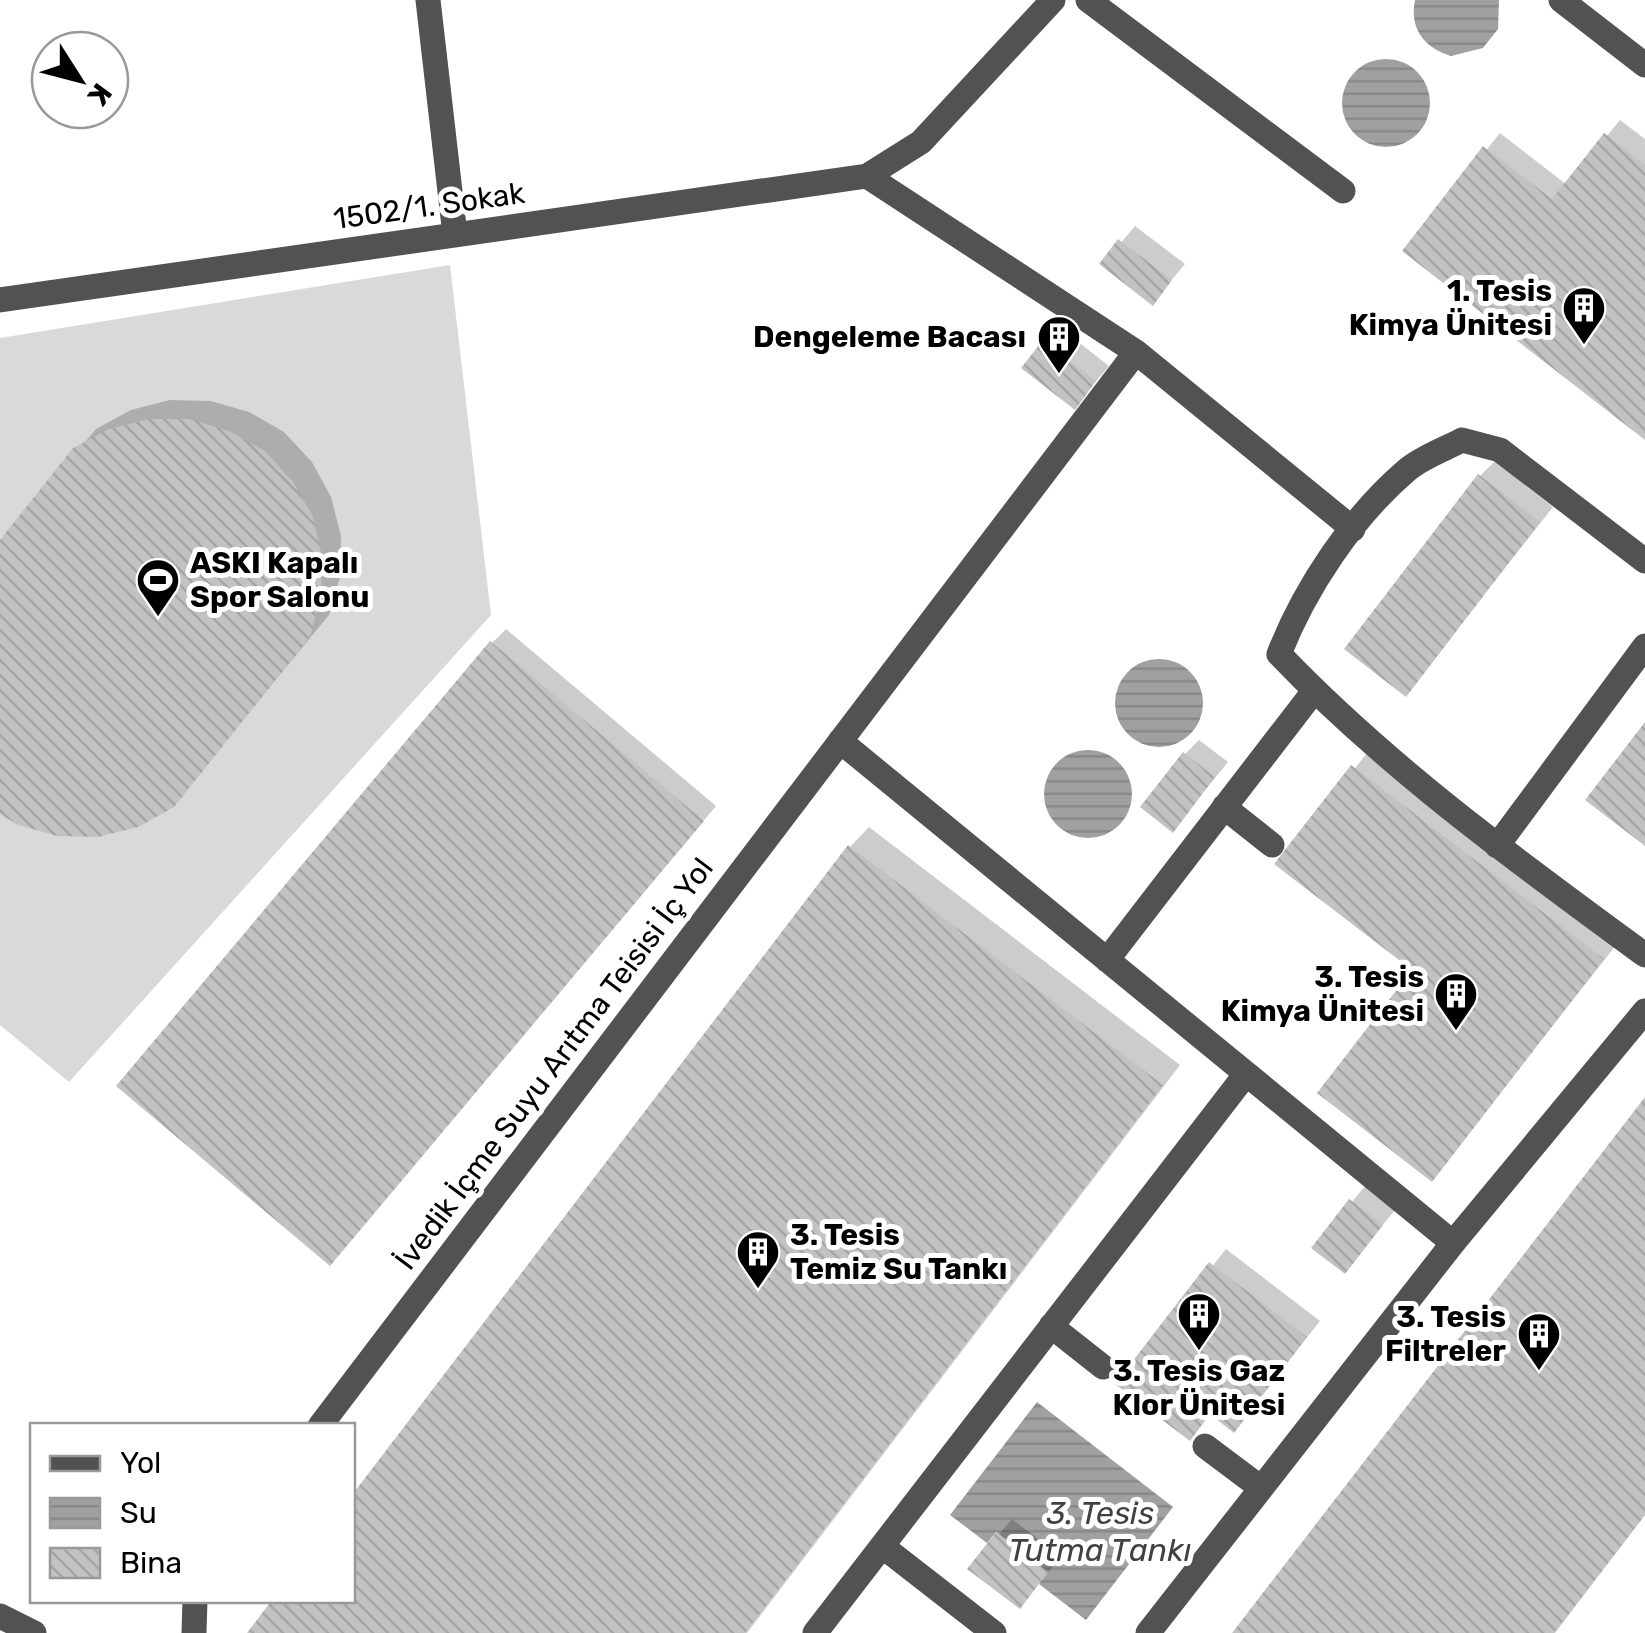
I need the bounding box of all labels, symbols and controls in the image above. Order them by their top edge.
north arrow [30,30,130,130]
text: K [81,77,119,112]
street label: 1502/1. Sokak [331,175,527,237]
place label: 1. Tesis Kimya Ünitesi [1349,273,1552,343]
building icon: 1. Tesis Kimya Ünitesi [1561,285,1607,346]
building icon: Dengeleme Bacası [1036,314,1082,375]
place label: Dengeleme Bacası [753,319,1026,355]
place label: ASKI Kapalı Spor Salonu [190,545,370,615]
sports icon: ASKI Kapalı Spor Salonu [135,557,181,618]
street label: İvedik İçme Suyu Arıtma Teisisi İç Yol [387,851,721,1277]
place label: 3. Tesis Kimya Ünitesi [1221,959,1424,1029]
building icon: 3. Tesis Kimya Ünitesi [1433,971,1479,1032]
place label: 3. Tesis Temiz Su Tankı [790,1217,1007,1287]
building icon: 3. Tesis Temiz Su Tankı [735,1229,781,1290]
building icon: 3. Tesis Gaz Klor Ünitesi [1176,1291,1222,1352]
place label: 3. Tesis Filtreler [1385,1299,1506,1369]
building icon: 3. Tesis Filtreler [1516,1311,1562,1372]
place label: 3. Tesis Gaz Klor Ünitesi [1113,1353,1285,1423]
legend [30,1423,355,1603]
text: Yol [120,1445,161,1481]
water label: 3. Tesis Tutma Tankı [1008,1494,1192,1569]
text: Su [120,1495,157,1531]
text: Bina [120,1545,182,1581]

